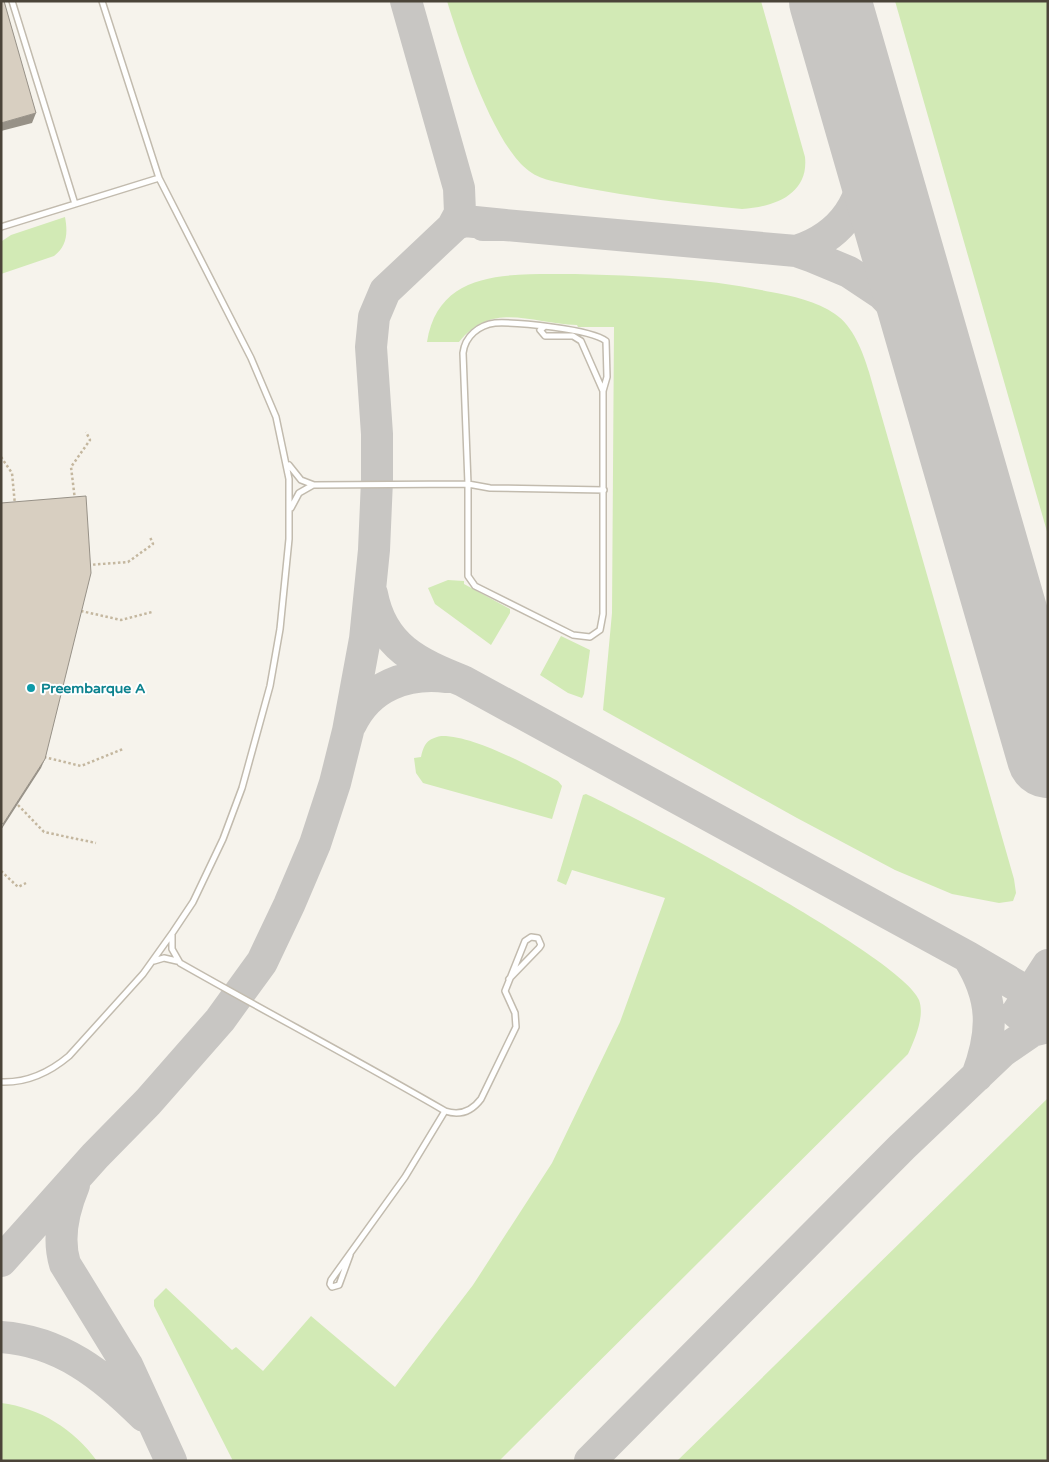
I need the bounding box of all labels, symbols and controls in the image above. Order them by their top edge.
place label: Preembarque A [41,680,146,697]
marker: Preembarque A [25,682,37,694]

